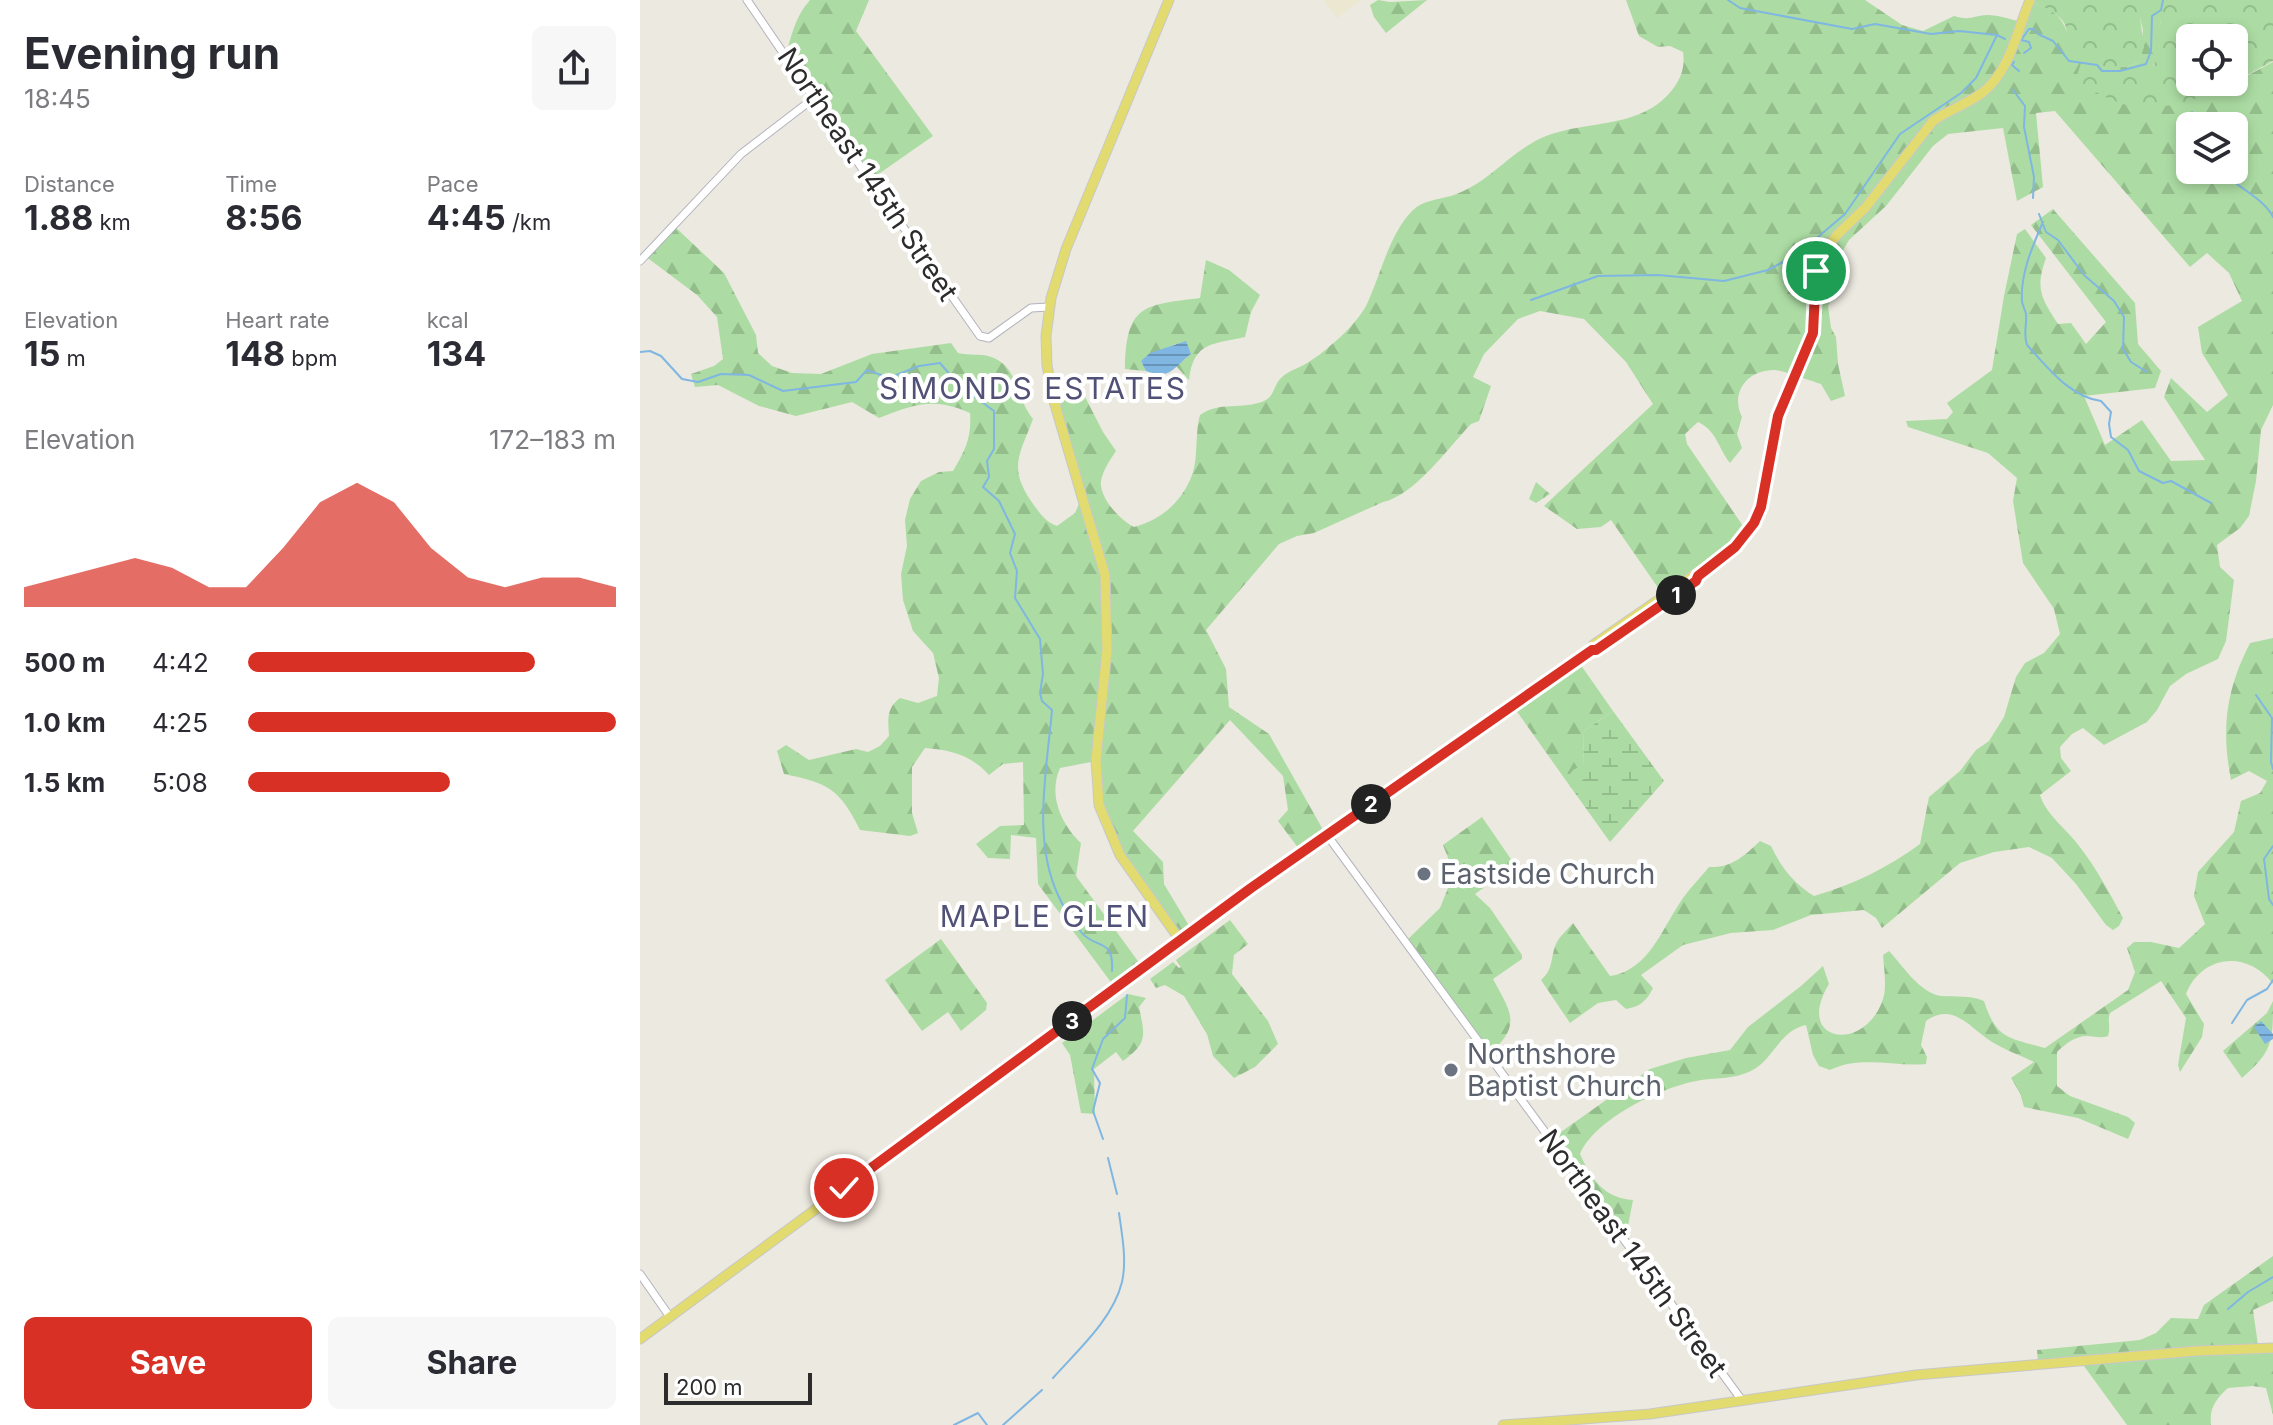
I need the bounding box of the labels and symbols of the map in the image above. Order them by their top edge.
street label: Northeast 145th Street [771,41,965,307]
pin [1782,237,1850,305]
district label: SIMONDS ESTATES [879,370,1187,406]
pin: 1 [1656,575,1696,615]
pin: 2 [1351,784,1391,824]
place label: Eastside Church [1440,857,1655,891]
marker: Eastside Church [1415,865,1433,883]
district label: MAPLE GLEN [940,898,1150,934]
pin: 3 [1052,1001,1092,1041]
place label: Northshore Baptist Church [1467,1037,1662,1103]
marker: Northshore Baptist Church [1442,1061,1460,1079]
street label: Northeast 145th Street [1532,1123,1734,1383]
pin [810,1154,878,1222]
scale bar [664,1369,812,1405]

